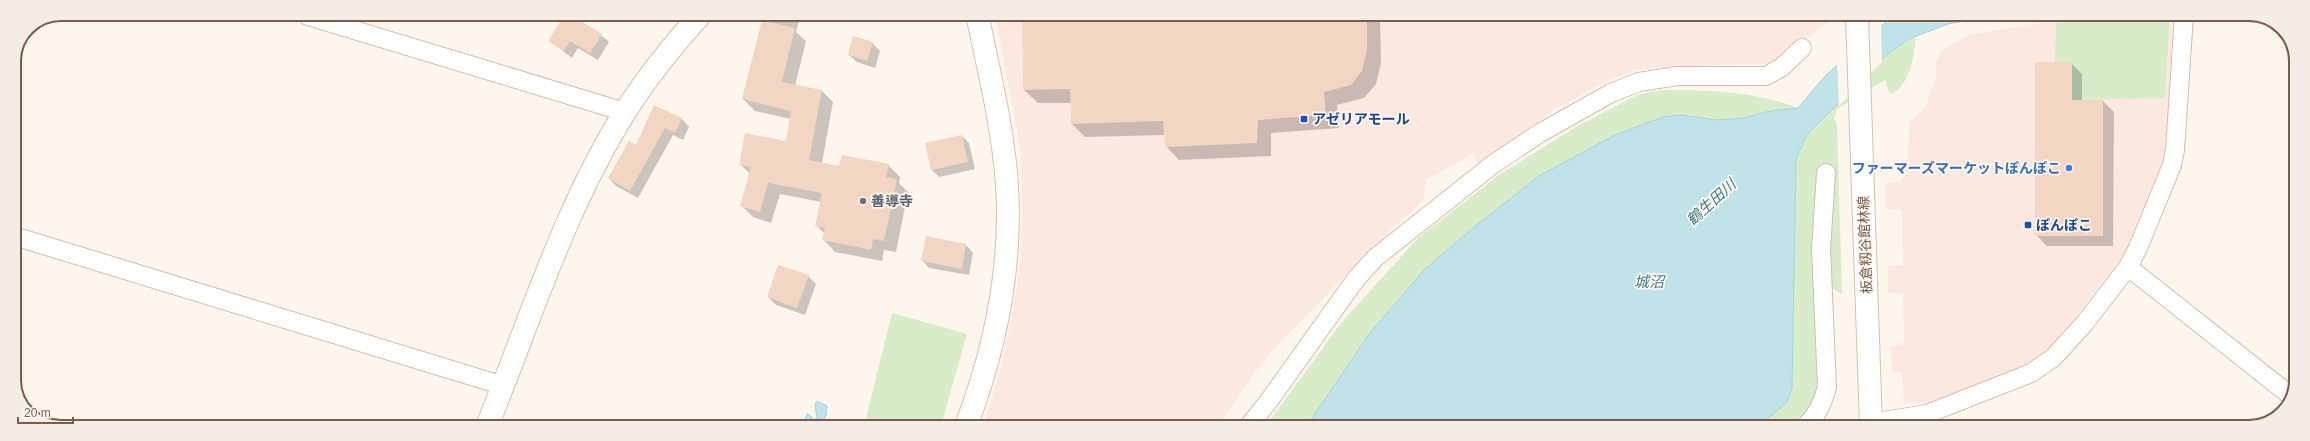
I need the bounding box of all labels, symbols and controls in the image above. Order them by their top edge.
place label: アゼリアモール [1312,111,1410,127]
marker: アゼリアモール [1299,114,1309,124]
place label: ファーマーズマーケットぽんぽこ [1852,160,2061,176]
marker: ファーマーズマーケットぽんぽこ [2064,163,2074,173]
water label: 鶴生田川 [1683,174,1740,228]
place label: 善導寺 [871,193,913,209]
marker: 善導寺 [858,196,868,206]
street label: 板倉籾谷館林線 [1855,196,1875,294]
place label: ぽんぽこ [2036,217,2092,233]
marker: ぽんぽこ [2023,220,2033,230]
water label: 城沼 [1634,273,1666,290]
scale bar [18,399,73,425]
text: 20 m [24,406,51,420]

